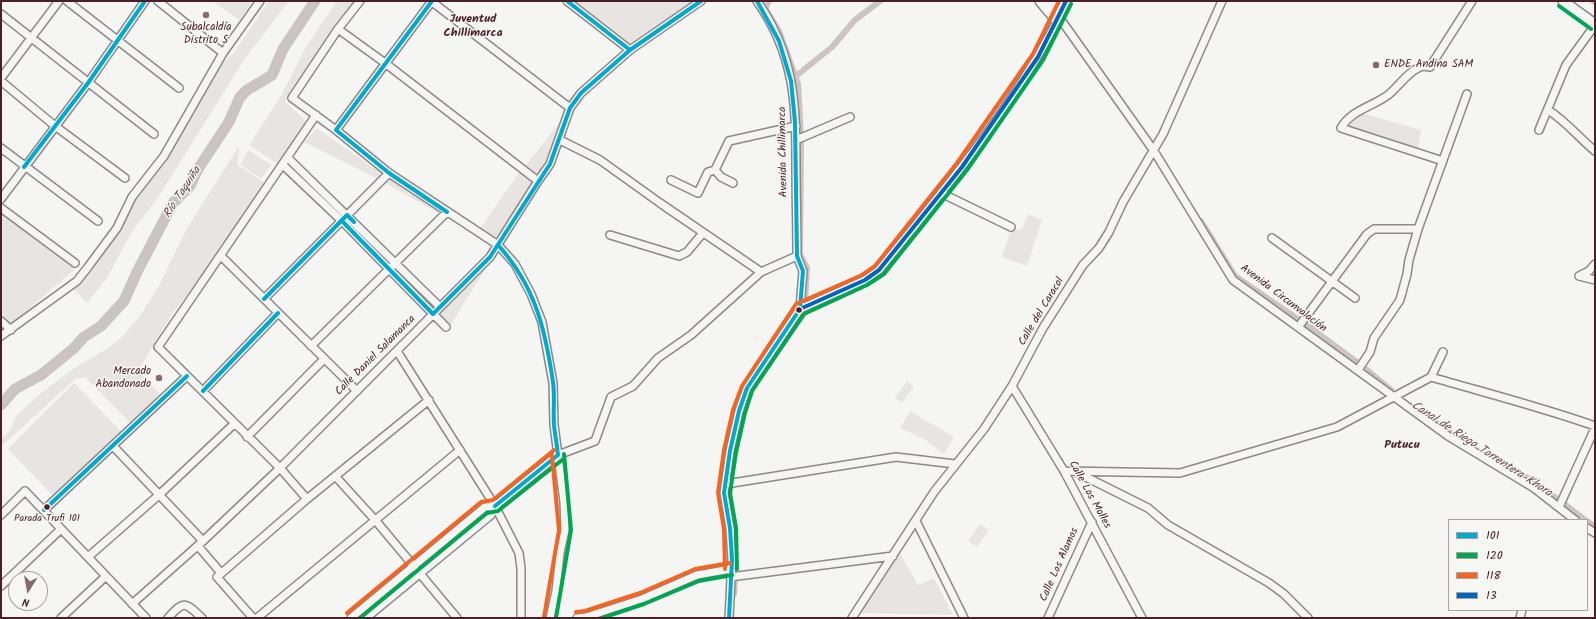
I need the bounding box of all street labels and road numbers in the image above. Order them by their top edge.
street label: Avenida Chillimarca [777,107,791,197]
street label: Avenida Circunvalación [1237,262,1329,336]
street label: Calle del Caracol [1016,276,1068,348]
street label: Calle Daniel Salamanca [333,313,419,399]
street label: Calle Los Molles [1065,459,1113,531]
street label: Calle Los Alamos [1038,526,1082,604]

